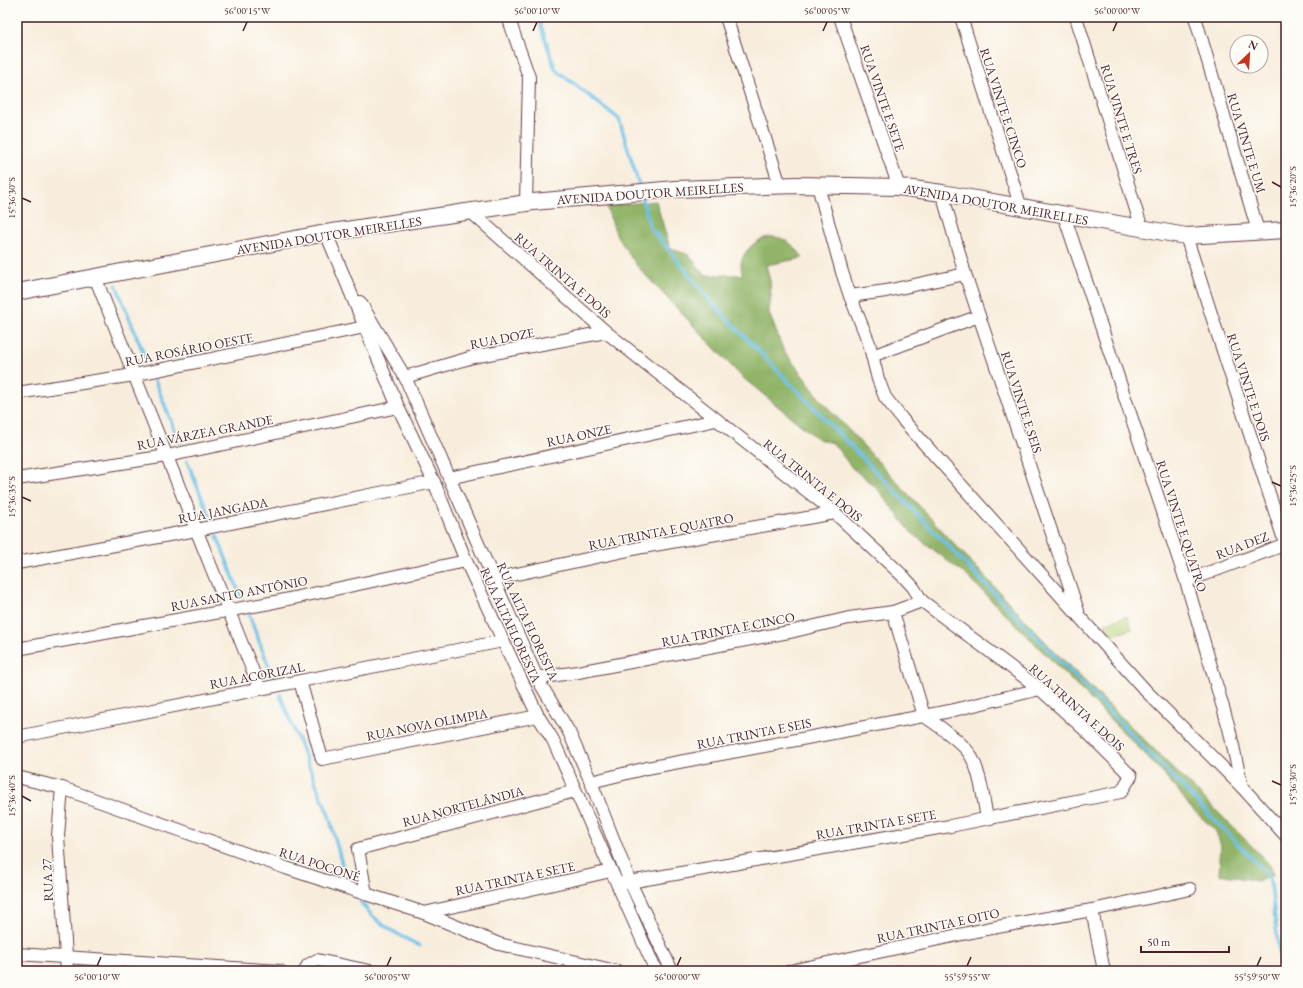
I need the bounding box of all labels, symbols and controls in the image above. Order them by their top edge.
text: 56°00'15"W [224,4,271,17]
text: 56°00'10"W [514,4,561,17]
text: 56°00'05"W [804,4,851,17]
text: 56°00'00"W [1094,4,1141,17]
north arrow [1229,34,1269,74]
text: N [1246,37,1260,53]
street label: RUA VINTE E SETE [856,42,909,154]
street label: RUA VINTE E CINCO [976,46,1031,171]
street label: RUA VINTE E TRES [1097,62,1146,176]
street label: RUA VINTE E UM [1223,91,1270,196]
text: 15°36'20"S [1286,166,1299,208]
text: 15°36'30"S [5,177,18,219]
street label: AVENIDA DOUTOR MEIRELLES [555,178,744,209]
street label: AVENIDA DOUTOR MEIRELLES [901,180,1090,229]
street label: AVENIDA DOUTOR MEIRELLES [234,212,423,259]
street label: RUA TRINTA E DOIS [511,229,614,322]
street label: RUA DOZE [468,324,536,353]
street label: RUA ROSÁRIO OESTE [124,329,255,370]
street label: RUA VINTE E DOIS [1223,331,1274,443]
street label: RUA VINTE E SEIS [997,349,1046,455]
street label: RUA VÁRZEA GRANDE [136,411,275,454]
street label: RUA ONZE [545,420,613,451]
street label: RUA TRINTA E DOIS [760,435,866,526]
street label: RUA VINTE E QUATRO [1152,458,1211,594]
text: 15°36'25"S [1286,465,1299,507]
text: 15°36'35"S [5,476,18,518]
street label: RUA JANGADA [177,493,270,528]
street label: RUA TRINTA E QUATRO [587,509,735,554]
street label: RUA DEZ [1213,528,1271,563]
street label: RUA ALTA FLORESTA [493,560,563,684]
street label: RUA ALTAFLORESTA [476,565,545,687]
street label: RUA SANTO ANTÔNIO [169,572,309,615]
street label: RUA TRINTA E CINCO [660,608,796,651]
street label: RUA ACORIZAL [208,658,306,693]
street label: RUA TRINTA E DOIS [1025,660,1128,755]
street label: RUA NOVA OLIMPIA [365,704,490,745]
street label: RUA TRINTA E SEIS [695,714,813,753]
text: 15°36'30"S [1286,764,1299,806]
text: 15°36'40"S [5,775,18,817]
street label: RUA NORTELÂNDIA [401,782,527,831]
street label: RUA TRINTA E SETE [815,806,937,843]
street label: RUA POCONÉ [277,843,363,886]
street label: RUA 27 [38,857,57,902]
street label: RUA TRINTA E SETE [454,858,576,899]
street label: RUA TRINTA E OITO [875,904,1001,947]
scale bar [1141,928,1229,954]
text: 50 m [1147,934,1171,950]
text: 56°00'10"W [74,970,121,983]
text: 56°00'05"W [364,970,411,983]
text: 56°00'00"W [654,970,701,983]
text: 55°59'55"W [944,970,991,983]
text: 55°59'50"W [1234,970,1281,983]

